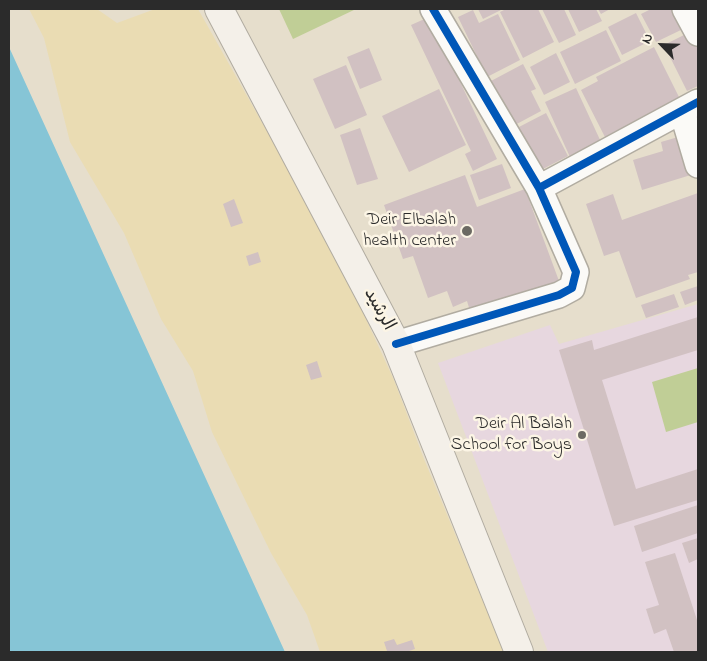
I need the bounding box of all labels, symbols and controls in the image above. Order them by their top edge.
north arrow [637,20,687,70]
text: N [636,30,659,47]
place label: Deir Elbalah health center [363,210,456,252]
marker: Deir Elbalah health center [460,224,474,238]
street label: الرشيد [358,285,398,335]
place label: Deir Al Balah School for Boys [451,414,572,456]
marker: Deir Al Balah School for Boys [576,429,588,441]

